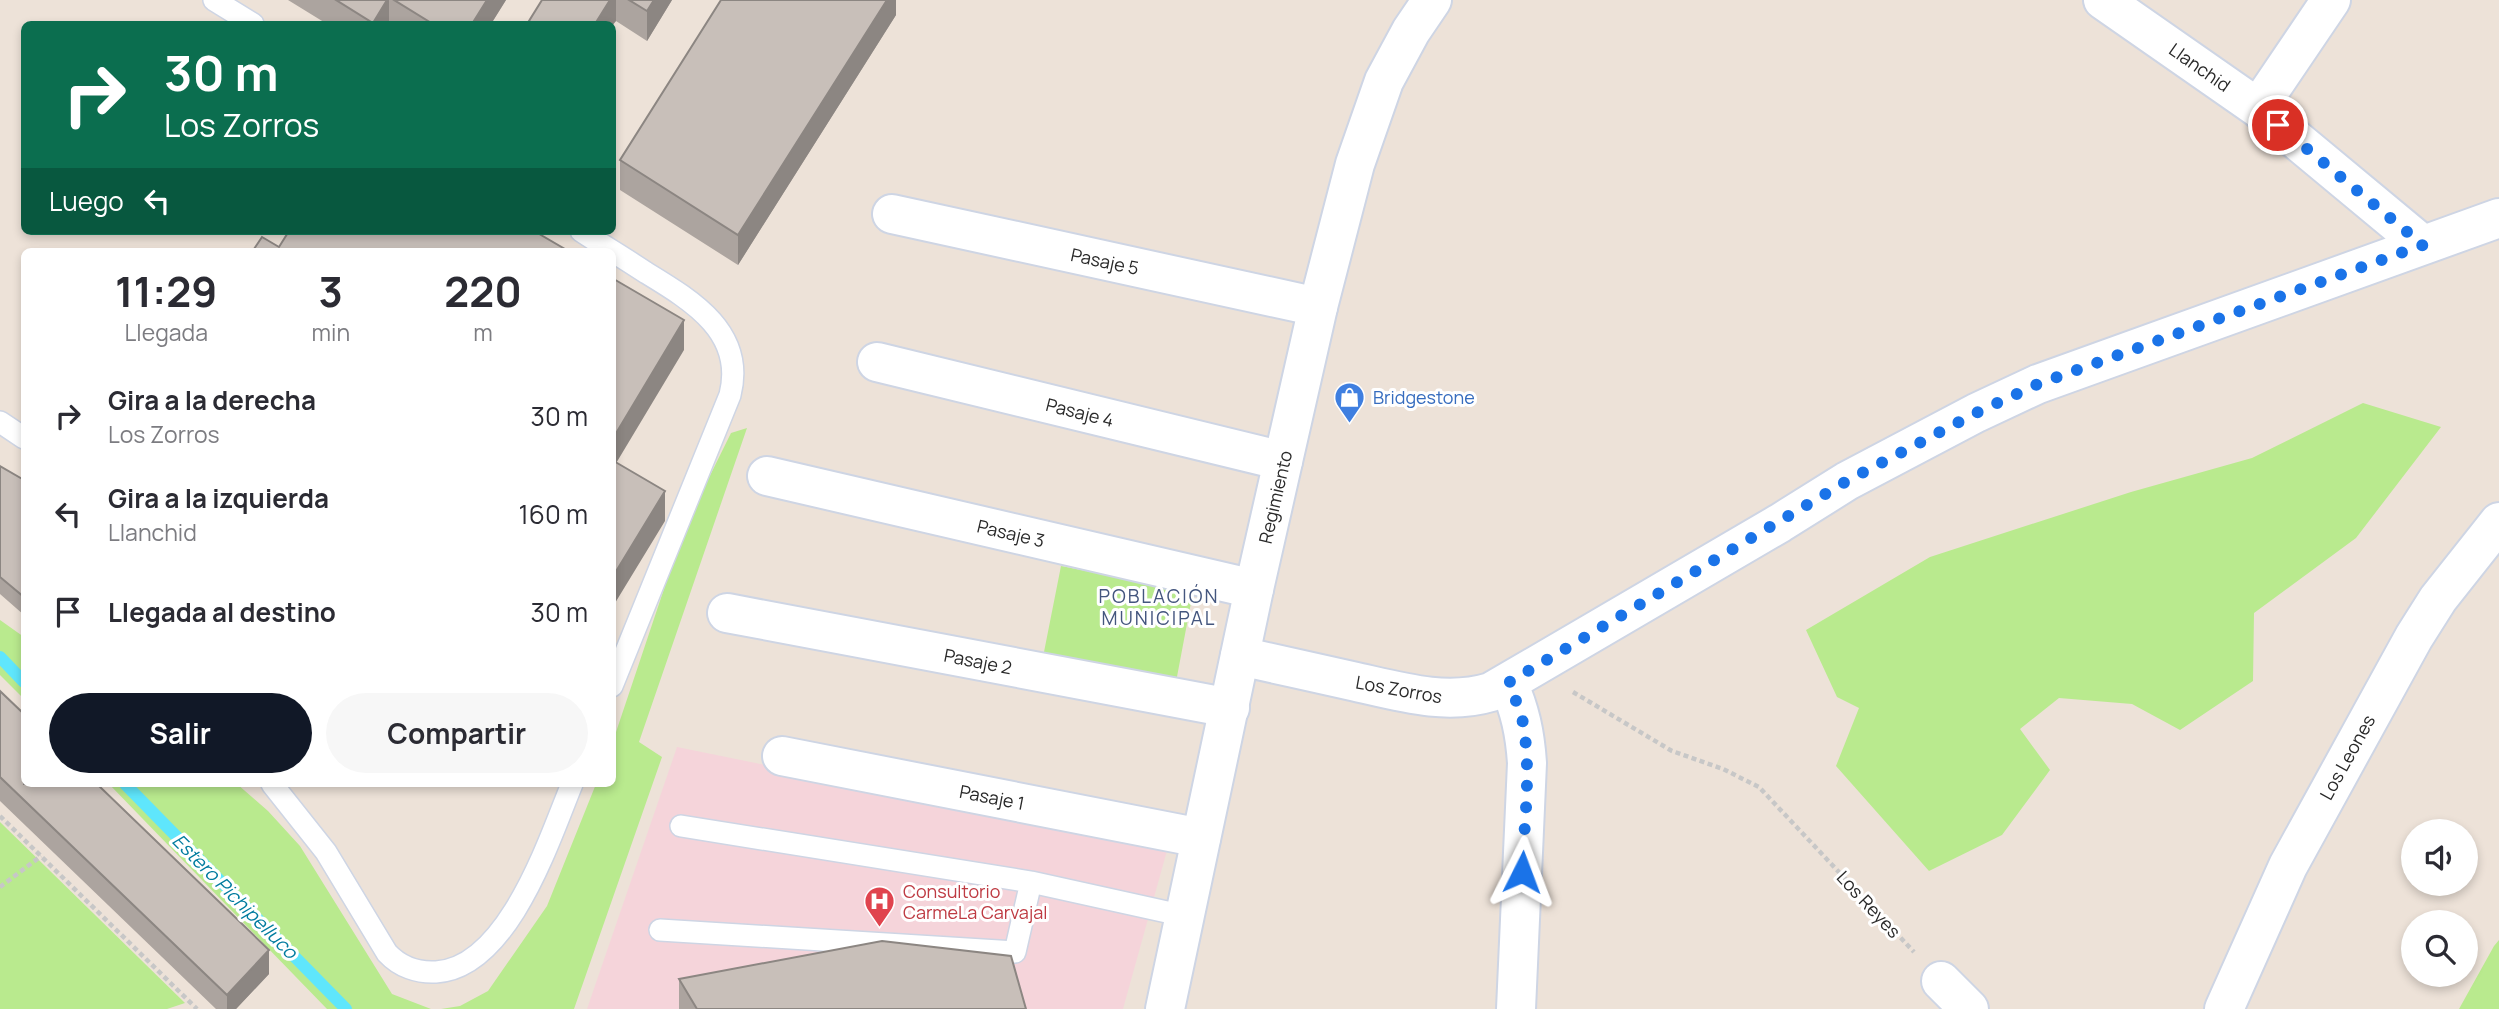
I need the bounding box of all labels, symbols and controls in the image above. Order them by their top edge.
street label: Llanchid [2165,37,2235,97]
text: 30 m [164,39,279,106]
icon: right [49,49,140,140]
pin [2248,95,2308,155]
text: Los Zorros [164,103,319,147]
icon: arrive [2259,106,2297,144]
icon: left [138,182,176,220]
text: Luego [49,183,124,219]
street label: Pasaje 5 [1069,242,1141,280]
text: 11:29 [115,262,217,320]
text: 3 [319,262,343,320]
text: 220 [444,262,522,320]
text: Llegada [125,316,208,348]
text: min [312,316,350,348]
text: m [473,316,493,348]
shop icon: Bridgestone [1333,380,1367,424]
text: Gira a la derecha [108,382,316,418]
place label: Bridgestone [1373,385,1475,409]
street label: Pasaje 4 [1044,392,1116,432]
icon: right [49,397,87,435]
text: 30 m [531,398,588,434]
text: Los Zorros [108,418,220,450]
street label: Regimiento [1253,448,1297,546]
text: Gira a la izquierda [108,480,329,516]
icon: left [49,495,87,533]
text: 160 m [519,496,588,532]
street label: Pasaje 3 [975,514,1047,552]
text: Llanchid [108,516,197,548]
district label: POBLACIÓN MUNICIPAL [1098,583,1220,631]
icon: arrive [49,593,87,631]
text: Llegada al destino [108,594,336,630]
text: 30 m [531,594,588,630]
street label: Pasaje 2 [942,643,1014,679]
street label: Los Zorros [1354,670,1444,708]
button: Salir [49,693,312,773]
button: Compartir [326,693,588,773]
street label: Los Leones [2314,710,2380,804]
street label: Pasaje 1 [958,779,1026,815]
map controls [2401,819,2478,987]
button: sound [2401,819,2478,896]
water label: Estero Pichipelluco [167,828,304,965]
position arrow [1485,835,1559,909]
street label: Los Reyes [1832,865,1906,943]
place label: Consultorio CarmeLa Carvajal [903,879,1048,924]
hospital icon: Consultorio CarmeLa Carvajal [863,884,897,928]
button: search [2401,910,2478,987]

